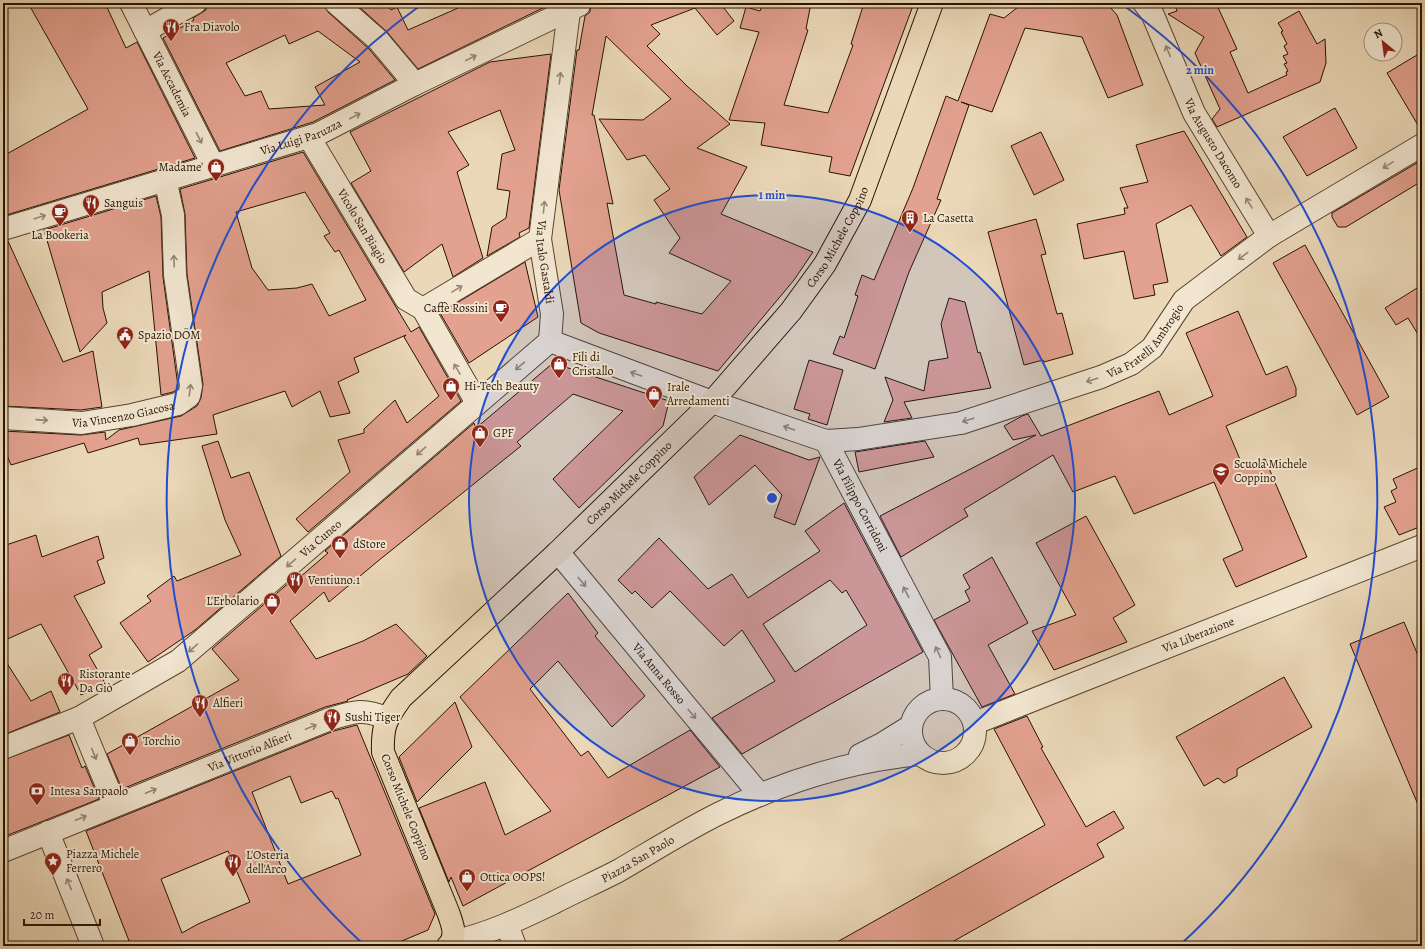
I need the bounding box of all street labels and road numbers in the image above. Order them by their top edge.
street label: Via Accademia [148,48,196,120]
street label: Via Augusto Dacomo [1180,95,1246,191]
street label: Via Luigi Paruzza [257,115,345,159]
street label: Corso Michele Coppino [802,184,872,291]
street label: Vicolo San Biagio [333,185,391,267]
street label: Via Italo Gastaldi [532,218,558,305]
street label: Via Fratelli Ambrogio [1103,300,1187,382]
street label: Via Vincenzo Giacosa [70,397,176,431]
street label: Corso Michele Coppino [583,437,675,528]
street label: Via Filippo Corridoni [828,455,891,555]
street label: Via Cuneo [296,516,345,561]
street label: Via Liberazione [1159,613,1236,656]
street label: Via Anna Rosso [628,639,689,707]
street label: Via Vittorio Alfieri [205,727,294,776]
street label: Corso Michele Coppino [377,751,435,863]
street label: Piazza San Paolo [598,832,677,886]

